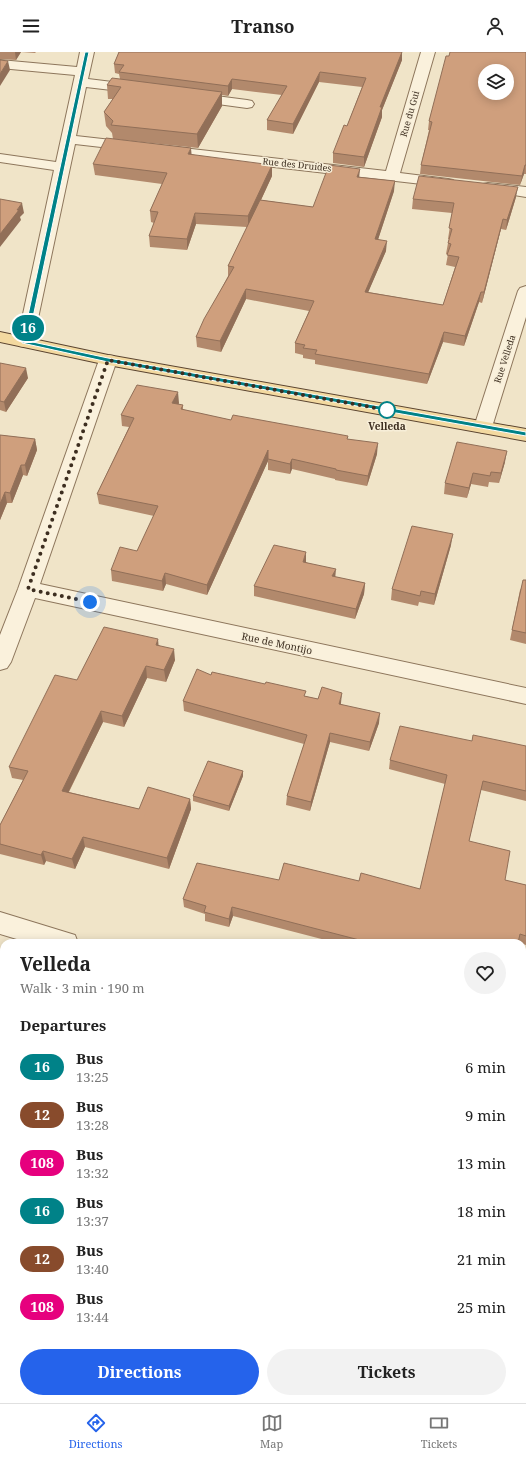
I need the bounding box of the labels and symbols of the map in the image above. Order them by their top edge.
street label: Rue du Gui [397,89,422,138]
street label: Rue des Druides [262,154,332,175]
line badge: 16 [10,315,46,341]
street label: Rue Velleda [491,333,518,385]
marker: Velleda [378,401,396,419]
place label: Velleda [368,419,406,433]
your location [80,592,100,612]
street label: Rue de Montijo [240,629,314,657]

